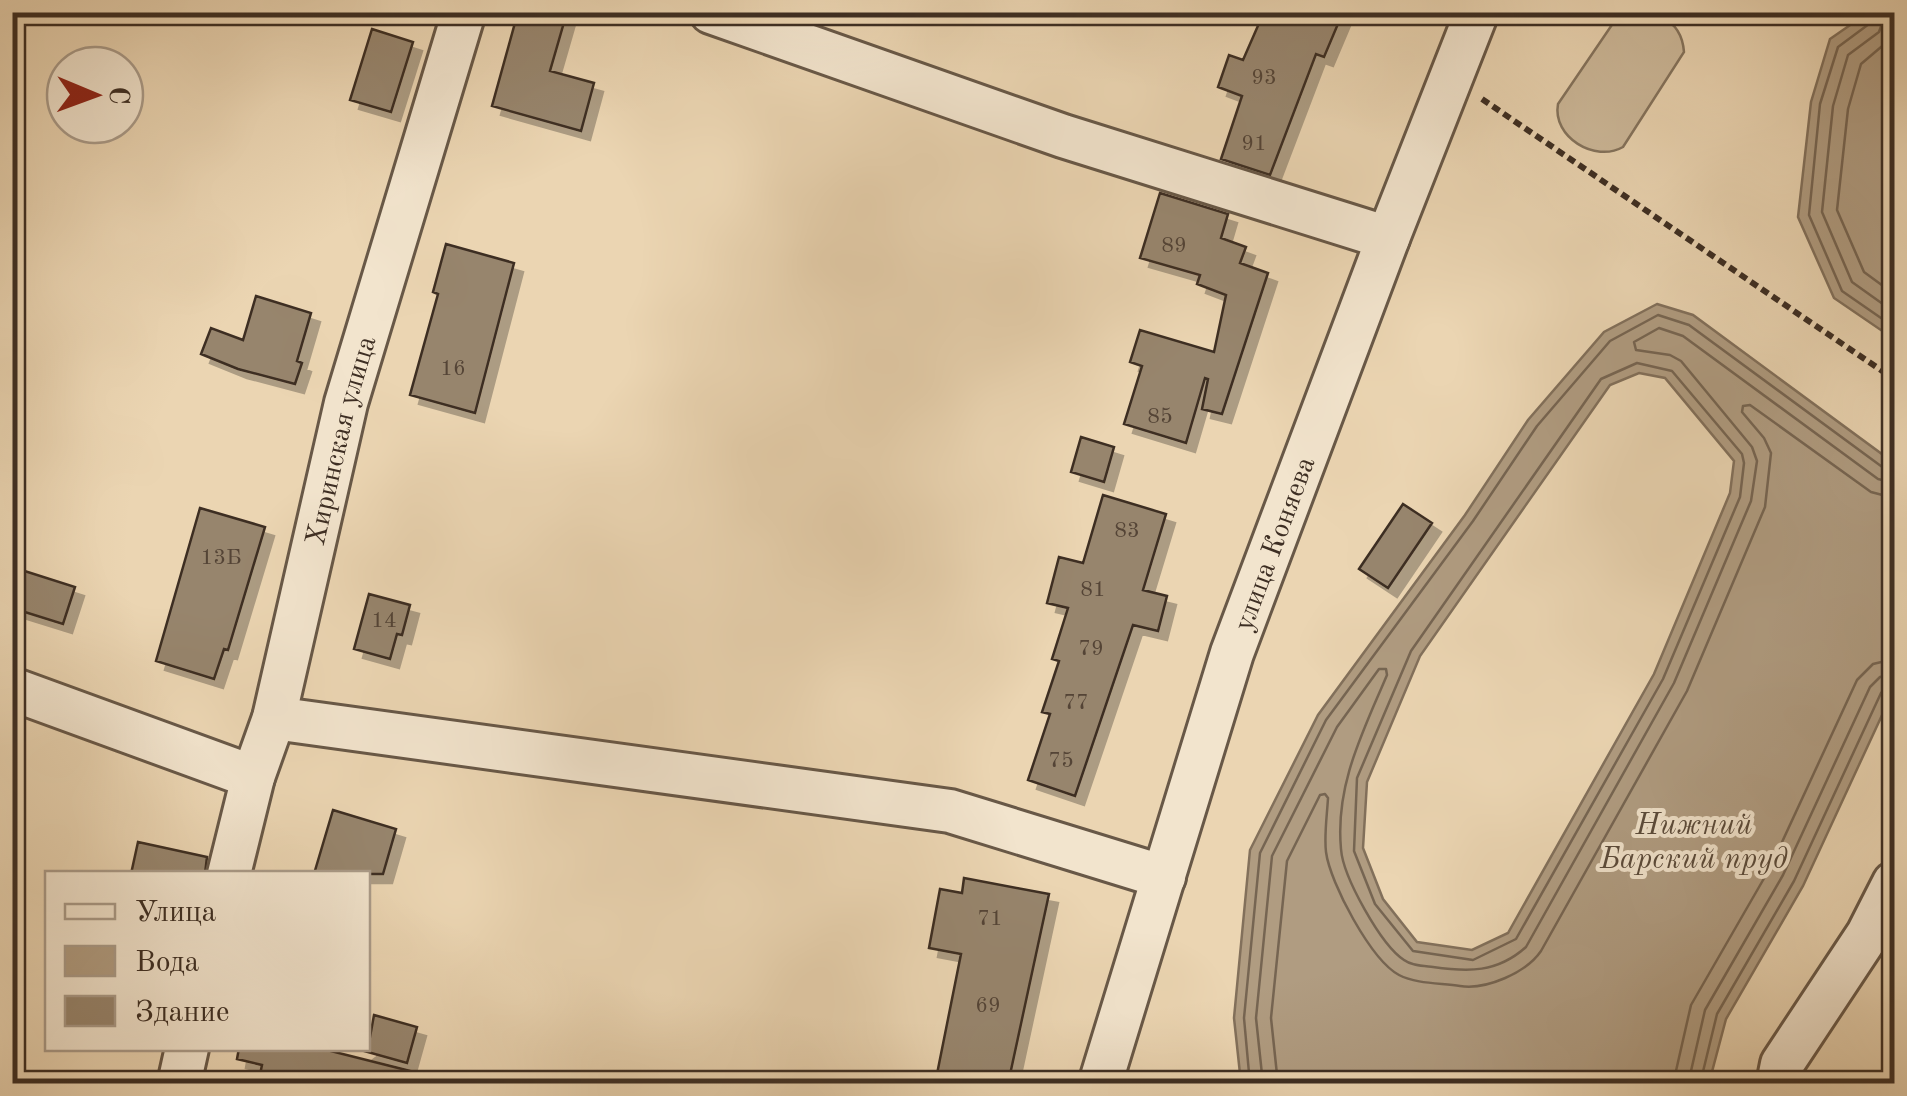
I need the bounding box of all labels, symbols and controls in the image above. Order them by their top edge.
north arrow [45,45,145,145]
house number: 93 [1251,67,1277,89]
text: С [103,86,132,105]
house number: 91 [1241,133,1267,155]
house number: 89 [1161,235,1187,257]
street label: Хиринская улица [303,333,383,548]
house number: 16 [440,358,466,380]
house number: 85 [1147,406,1173,428]
street label: улица Коняева [1231,453,1322,635]
house number: 83 [1114,520,1140,542]
house number: 13Б [200,547,242,569]
house number: 81 [1080,579,1106,601]
house number: 14 [371,610,397,632]
house number: 79 [1078,638,1104,660]
house number: 77 [1063,692,1089,714]
house number: 75 [1048,750,1074,772]
water label: Нижний Барский пруд [1599,811,1788,875]
legend [45,871,370,1051]
text: Улица [135,898,217,928]
house number: 71 [977,908,1003,930]
text: Вода [135,948,199,978]
house number: 69 [975,995,1001,1017]
text: Здание [135,998,230,1028]

